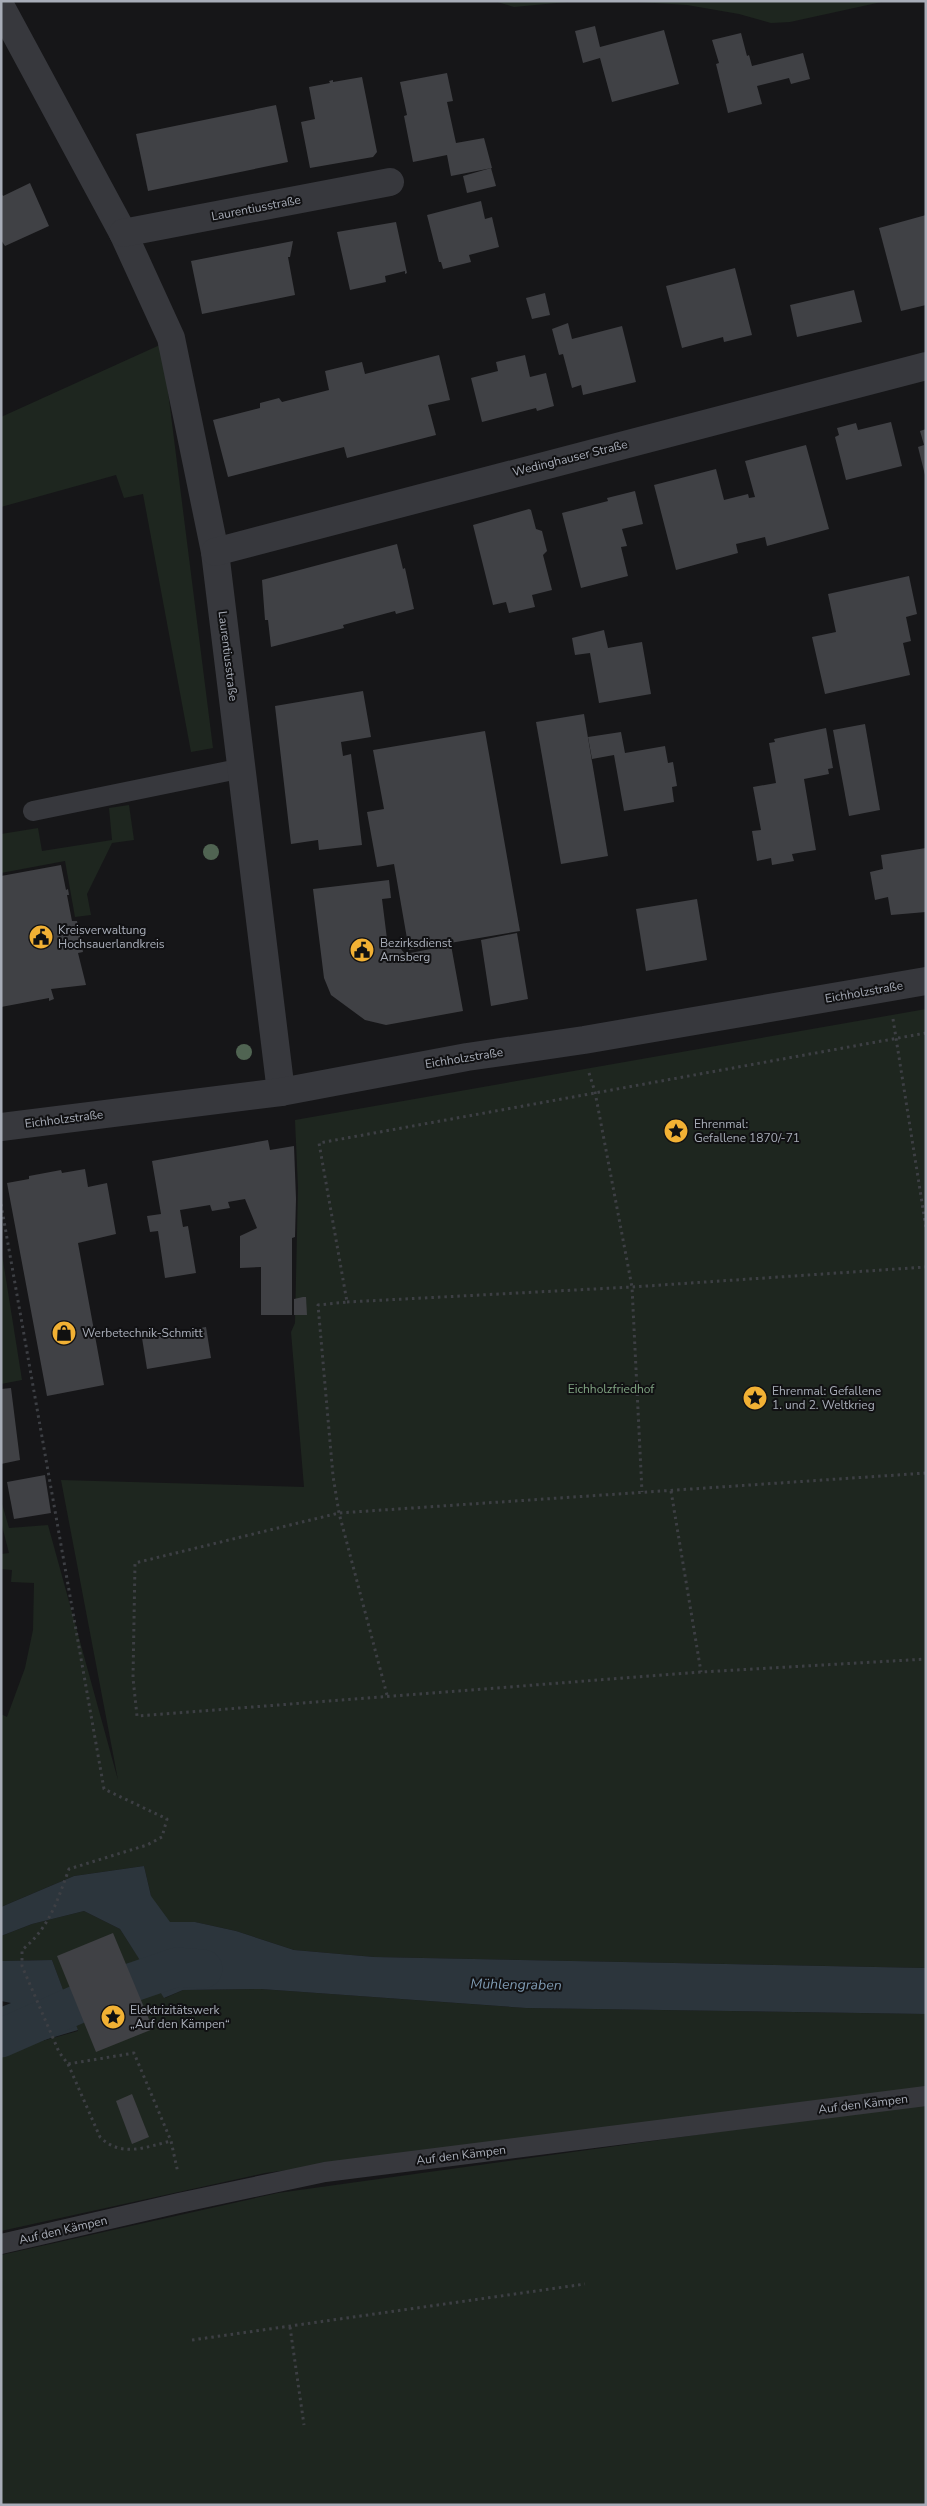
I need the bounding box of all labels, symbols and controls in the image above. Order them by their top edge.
street label: Laurentiusstraße [210,191,302,225]
street label: Wedinghauser Straße [511,436,629,480]
street label: Laurentiusstraße [215,610,241,702]
place label: Kreisverwaltung Hochsauerlandkreis [58,922,165,952]
public building icon: Kreisverwaltung Hochsauerlandkreis [28,924,54,950]
place label: Bezirksdienst Arnsberg [380,935,452,965]
public building icon: Bezirksdienst Arnsberg [349,937,375,963]
street label: Eichholzstraße [824,977,904,1007]
street label: Eichholzstraße [424,1044,504,1072]
street label: Eichholzstraße [24,1106,104,1132]
place label: Ehrenmal: Gefallene 1870/-71 [694,1116,800,1146]
place icon: Ehrenmal: Gefallene 1870/-71 [663,1118,689,1144]
shop icon: Werbetechnik-Schmitt [51,1320,77,1346]
place label: Werbetechnik-Schmitt [82,1325,203,1341]
park label: Eichholzfriedhof [568,1381,655,1397]
place label: Ehrenmal: Gefallene 1. und 2. Weltkrieg [772,1383,881,1413]
place icon: Ehrenmal: Gefallene 1. und 2. Weltkrieg [742,1385,768,1411]
water label: Mühlengraben [470,1974,562,1995]
place label: Elektrizitätswerk „Auf den Kämpen“ [130,2002,230,2032]
place icon: Elektrizitätswerk „Auf den Kämpen“ [100,2004,126,2030]
street label: Auf den Kämpen [817,2091,909,2117]
street label: Auf den Kämpen [415,2142,507,2168]
street label: Auf den Kämpen [17,2212,109,2248]

